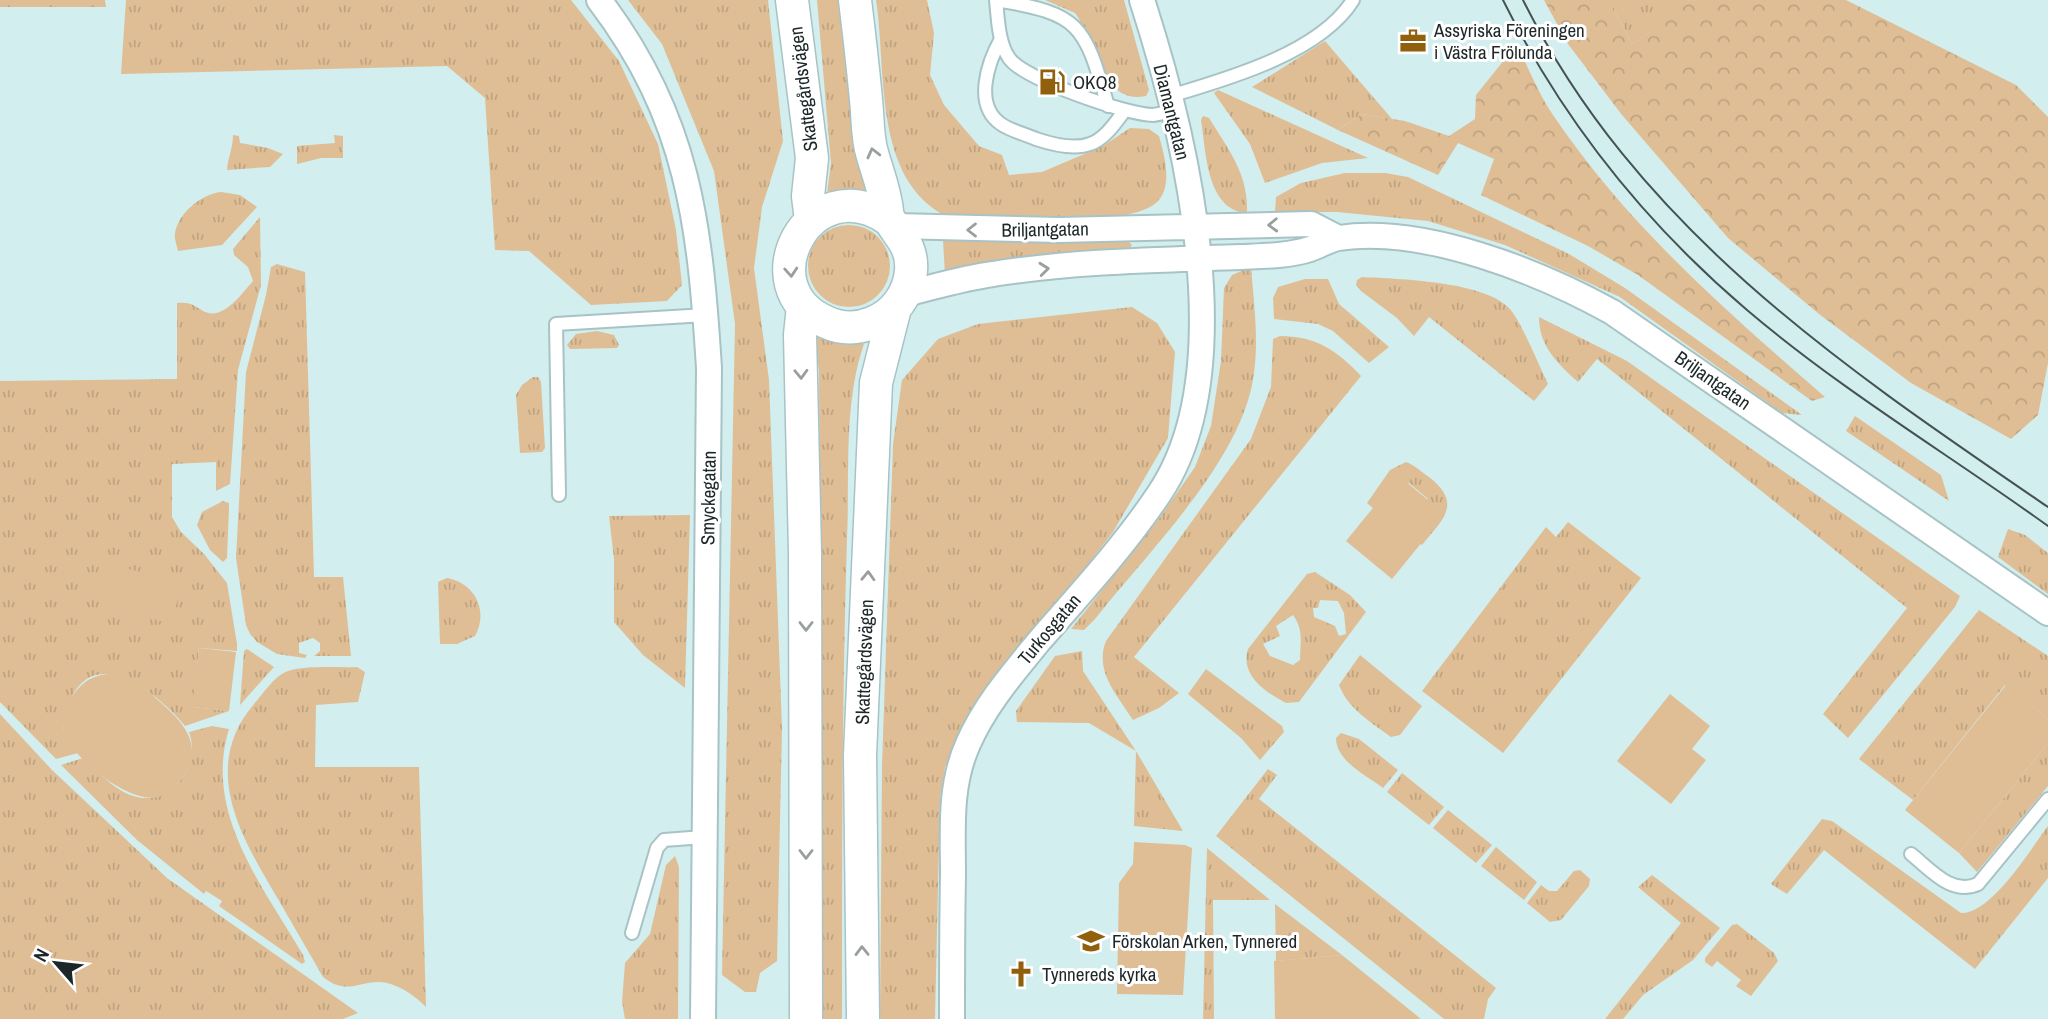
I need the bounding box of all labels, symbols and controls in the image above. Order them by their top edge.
place label: Assyriska Föreningen i Västra Frölunda [1433,17,1585,65]
street label: Skattegårdsvägen [782,25,824,153]
office icon: Assyriska Föreningen i Västra Frölunda [1398,26,1428,56]
street label: Diamantgatan [1148,61,1196,163]
fuel station icon: OKQ8 [1037,67,1067,97]
place label: OKQ8 [1073,69,1116,95]
one-way arrow [867,147,881,159]
street label: Briljantgatan [1001,215,1089,243]
one-way arrow [1267,218,1278,233]
one-way arrow [967,222,977,238]
one-way arrow [1039,262,1050,277]
one-way arrow [783,266,798,277]
street label: Briljantgatan [1670,344,1756,416]
one-way arrow [793,369,808,380]
street label: Smyckegatan [694,451,722,545]
one-way arrow [860,571,875,582]
street label: Turkosgatan [1012,588,1086,670]
street label: Skattegårdsvägen [849,599,879,725]
one-way arrow [798,621,813,632]
one-way arrow [798,849,814,859]
school or university icon: Förskolan Arken, Tynnered [1076,926,1106,956]
north arrow [21,928,91,998]
place label: Förskolan Arken, Tynnered [1112,928,1297,954]
text: N [27,944,55,966]
one-way arrow [854,945,870,956]
church icon: Tynnereds kyrka [1006,959,1036,989]
place label: Tynnereds kyrka [1042,961,1157,987]

